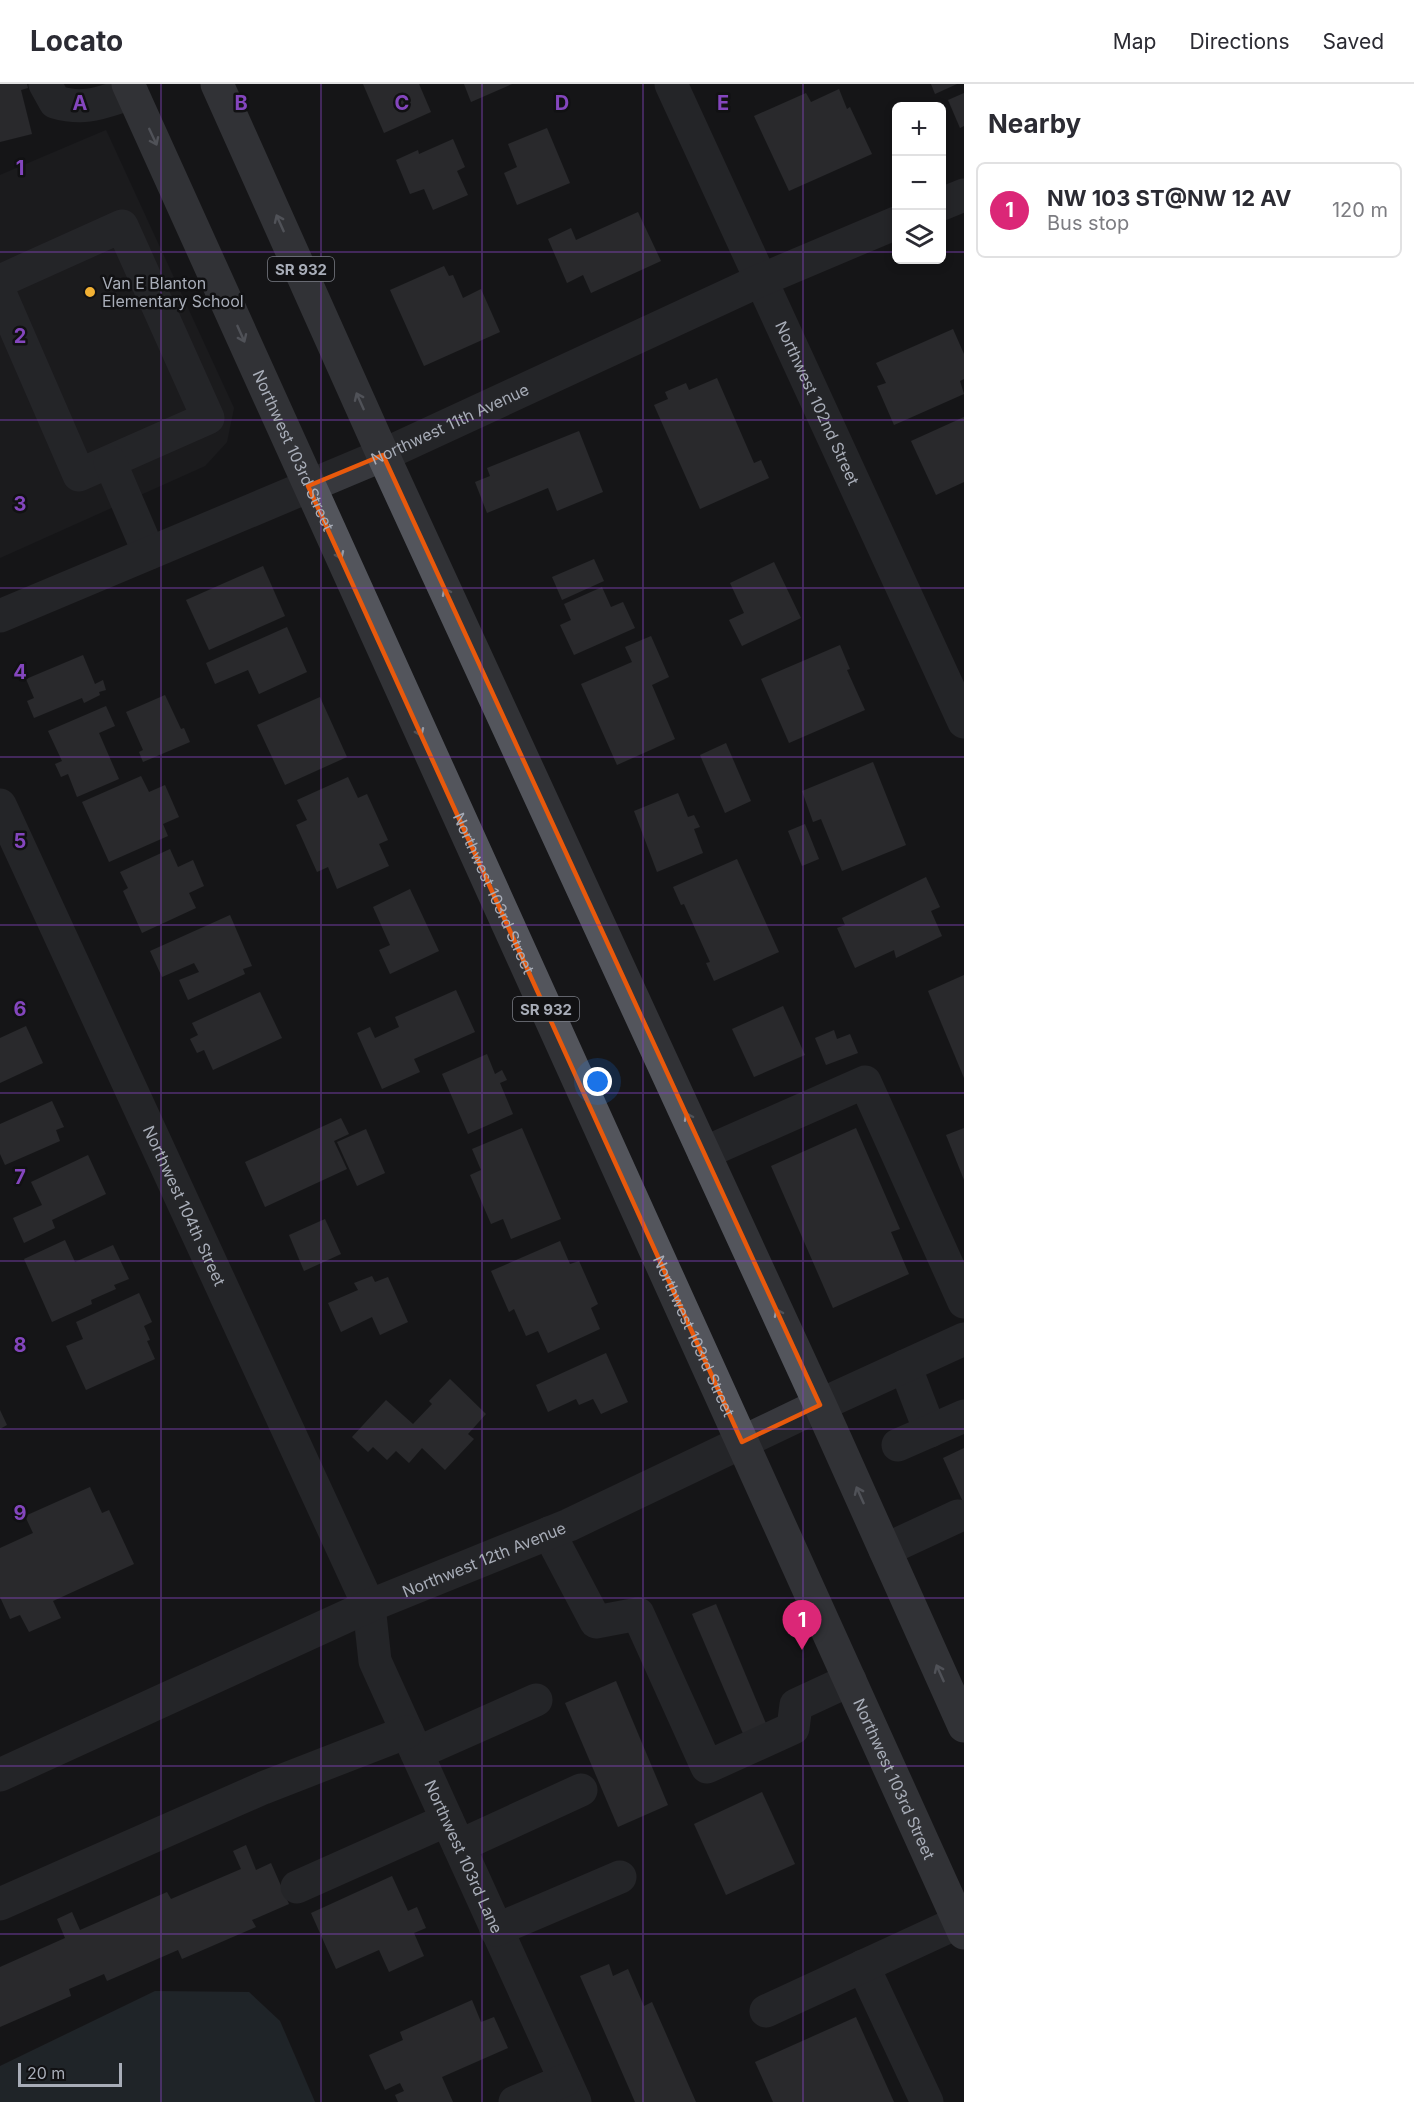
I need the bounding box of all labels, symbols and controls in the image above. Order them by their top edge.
text: Locato [30,24,123,58]
text: Map [1113,29,1156,54]
text: Directions [1189,29,1290,54]
text: Saved [1323,29,1384,54]
text: A [73,91,88,115]
text: B [234,91,248,115]
text: C [395,91,409,115]
text: D [555,91,569,115]
text: E [717,91,729,115]
map controls [892,102,946,264]
button: + [892,102,946,156]
text: Nearby [988,108,1081,139]
one-way arrow [147,128,159,146]
text: 1 [16,156,24,180]
button: − [892,156,946,210]
text: NW 103 ST@NW 12 AV [1047,185,1291,211]
text: 1 [1005,198,1014,222]
text: 120 m [1332,198,1388,222]
button: layers [892,210,946,264]
text: Bus stop [1047,211,1129,235]
one-way arrow [274,215,285,233]
road number: SR 932 [268,257,334,281]
place label: Van E Blanton Elementary School [102,273,244,311]
marker: Van E Blanton Elementary School [83,285,97,299]
street label: Northwest 102nd Street [771,318,864,488]
text: 2 [14,324,26,348]
one-way arrow [236,325,247,343]
street label: Northwest 103rd Street [249,367,339,534]
street label: Northwest 11th Avenue [368,379,532,469]
one-way arrow [353,393,365,411]
text: 3 [14,492,26,516]
one-way arrow [332,541,344,559]
one-way arrow [442,587,453,605]
text: 4 [13,660,27,684]
one-way arrow [413,719,425,737]
street label: Northwest 103rd Street [449,809,539,977]
text: 5 [14,829,26,853]
text: 6 [14,997,27,1021]
road number: SR 932 [513,997,579,1021]
your location [583,1067,612,1096]
one-way arrow [683,1112,695,1130]
street label: Northwest 104th Street [139,1122,230,1289]
text: 7 [14,1165,26,1189]
street label: Northwest 103rd Street [649,1252,739,1420]
one-way arrow [773,1309,785,1327]
text: 8 [13,1333,27,1357]
one-way arrow [854,1486,865,1504]
text: 9 [14,1501,27,1525]
street label: Northwest 12th Avenue [399,1517,569,1601]
pin: 1 [782,1600,822,1650]
one-way arrow [934,1664,945,1682]
street label: Northwest 103rd Street [849,1695,939,1863]
street label: Northwest 103rd Lane [420,1777,507,1936]
scale bar [18,2060,122,2088]
text: 20 m [27,2063,65,2083]

